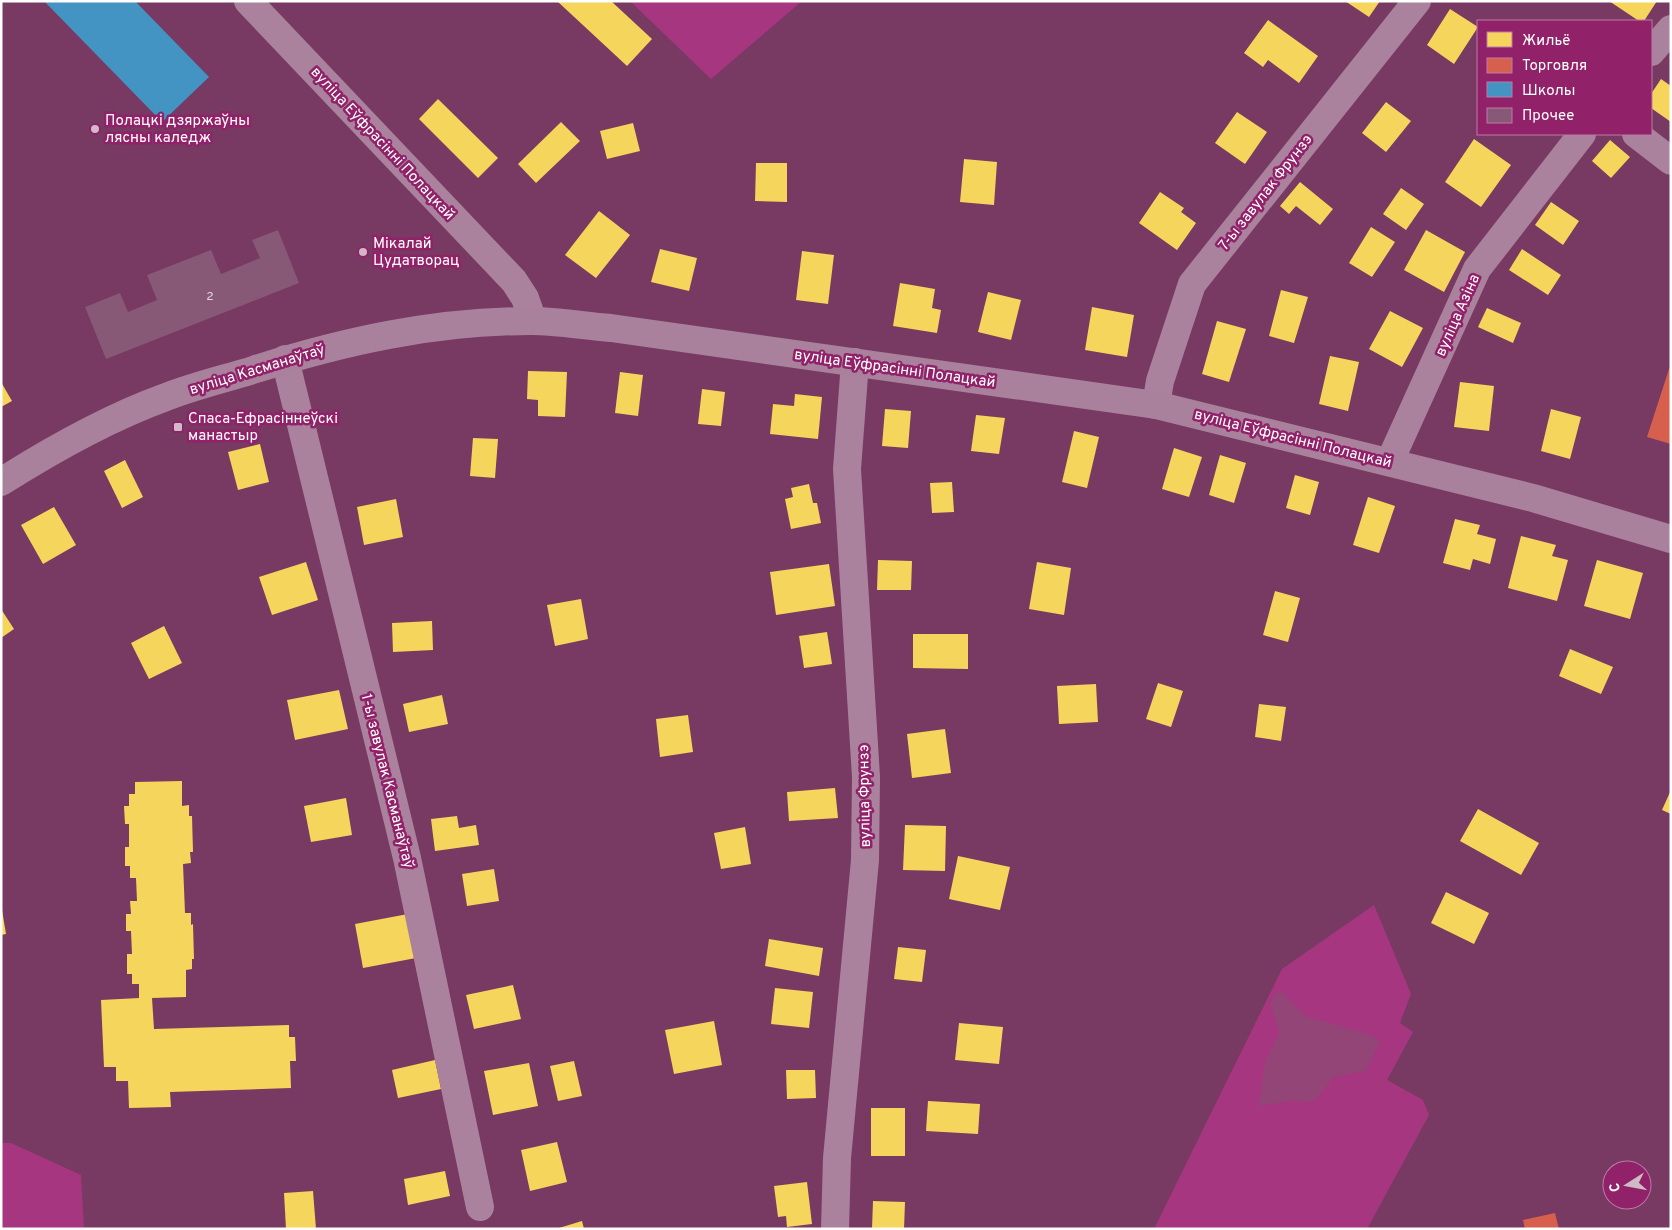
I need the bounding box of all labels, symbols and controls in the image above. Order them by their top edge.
legend [1477,20,1652,135]
text: Жильё [1522,32,1570,51]
text: Торговля [1522,57,1587,76]
street label: вуліца Еўфрасінні Полацкай [306,63,458,225]
text: Школы [1522,82,1576,101]
text: Прочее [1522,107,1574,126]
place label: Полацкі дзяржаўны лясны каледж [105,112,250,148]
marker: Полацкі дзяржаўны лясны каледж [89,123,101,135]
street label: 7-ы завулак Фрунзэ [1215,131,1317,255]
place label: Мікалай Цудатворац [373,235,459,271]
marker: Мікалай Цудатворац [357,246,369,258]
street label: вуліца Азіна [1432,271,1485,360]
house number: 2 [206,289,214,305]
street label: вуліца Касманаўтаў [188,341,327,400]
street label: вуліца Еўфрасінні Полацкай [793,346,997,393]
street label: вуліца Еўфрасінні Полацкай [1192,406,1393,473]
place label: Спаса-Ефрасіннеўскі манастыр [188,410,338,446]
marker: Спаса-Ефрасіннеўскі манастыр [172,421,184,433]
street label: 1-ы завулак Касманаўтаў [356,692,417,871]
street label: вуліца Фрунзэ [855,745,876,847]
north arrow [1602,1160,1652,1210]
text: С [1607,1181,1625,1193]

